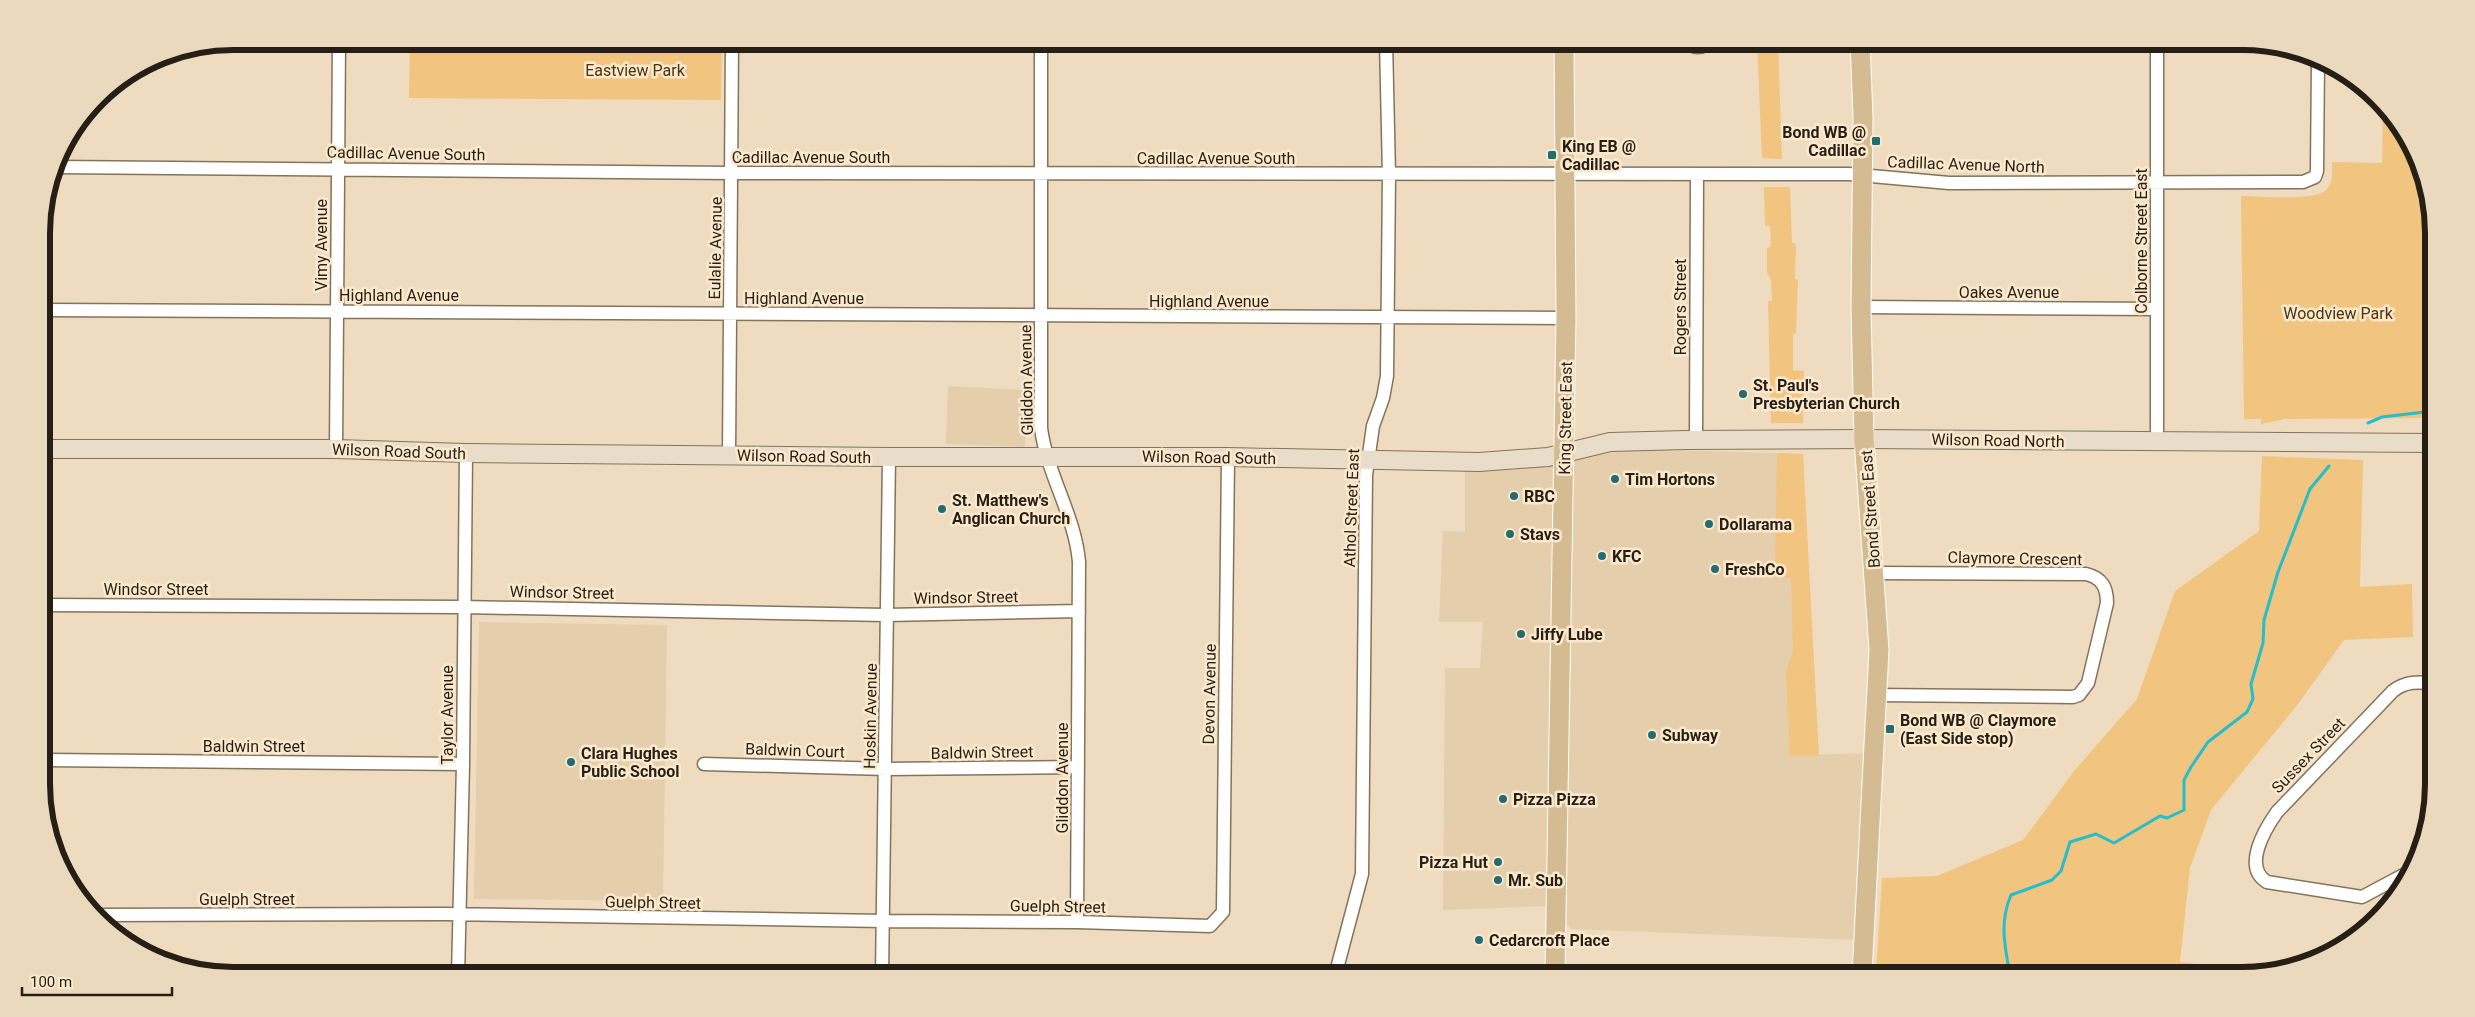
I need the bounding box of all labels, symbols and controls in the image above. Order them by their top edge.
park label: Eastview Park [585,61,686,80]
place label: Bond WB @ Cadillac [1782,123,1866,160]
marker: Bond WB @ Cadillac [1870,135,1882,147]
place label: King EB @ Cadillac [1562,137,1636,174]
street label: Cadillac Avenue South [327,143,485,164]
street label: Cadillac Avenue South [732,148,890,167]
street label: Cadillac Avenue South [1137,149,1295,168]
marker: King EB @ Cadillac [1546,149,1558,161]
street label: Cadillac Avenue North [1887,152,2045,177]
street label: Colborne Street East [2132,168,2151,314]
street label: Eulalie Avenue [705,196,726,300]
street label: Vimy Avenue [312,199,331,291]
street label: Rogers Street [1671,259,1690,355]
street label: Oakes Avenue [1959,283,2059,302]
street label: Highland Avenue [339,286,459,305]
street label: Highland Avenue [744,289,864,308]
street label: Highland Avenue [1149,292,1269,311]
park label: Woodview Park [2283,304,2394,323]
street label: Gliddon Avenue [1016,324,1037,436]
street label: King Street East [1555,361,1576,475]
place label: St. Paul's Presbyterian Church [1753,376,1900,413]
marker: St. Paul's Presbyterian Church [1737,388,1749,400]
street label: Wilson Road North [1931,430,2065,451]
street label: Wilson Road South [332,440,466,463]
street label: Wilson Road South [737,446,871,467]
street label: Wilson Road South [1142,447,1276,468]
street label: Athol Street East [1340,448,1363,568]
street label: Bond Street East [1857,449,1884,569]
place label: Tim Hortons [1625,470,1715,489]
marker: Tim Hortons [1609,473,1621,485]
place label: RBC [1524,487,1555,506]
marker: RBC [1508,490,1520,502]
place label: St. Matthew's Anglican Church [952,491,1070,528]
marker: St. Matthew's Anglican Church [936,503,948,515]
place label: Dollarama [1719,515,1792,534]
marker: Dollarama [1703,518,1715,530]
place label: Stavs [1520,525,1560,544]
marker: Stavs [1504,528,1516,540]
place label: KFC [1612,547,1641,566]
street label: Claymore Crescent [1947,548,2082,569]
marker: KFC [1596,550,1608,562]
place label: FreshCo [1725,560,1785,579]
marker: FreshCo [1709,563,1721,575]
street label: Windsor Street [104,580,208,599]
street label: Windsor Street [509,582,615,603]
street label: Windsor Street [913,587,1019,608]
place label: Jiffy Lube [1531,625,1603,644]
marker: Jiffy Lube [1515,628,1527,640]
street label: Devon Avenue [1199,643,1220,745]
street label: Hoskin Avenue [860,663,881,769]
street label: Taylor Avenue [438,665,457,765]
place label: Bond WB @ Claymore (East Side stop) [1900,711,2057,748]
street label: Sussex Street [2268,714,2349,797]
street label: Gliddon Avenue [1053,723,1072,833]
marker: Bond WB @ Claymore (East Side stop) [1884,723,1896,735]
place label: Subway [1662,726,1719,745]
marker: Subway [1646,729,1658,741]
street label: Baldwin Street [203,737,305,756]
street label: Baldwin Court [745,739,845,762]
street label: Baldwin Street [931,742,1033,763]
place label: Clara Hughes Public School [581,744,680,781]
marker: Clara Hughes Public School [565,756,577,768]
place label: Pizza Pizza [1513,790,1596,809]
marker: Pizza Pizza [1497,793,1509,805]
place label: Pizza Hut [1419,853,1489,872]
marker: Pizza Hut [1492,856,1504,868]
place label: Mr. Sub [1508,871,1563,890]
marker: Mr. Sub [1492,874,1504,886]
street label: Guelph Street [199,890,295,909]
street label: Guelph Street [605,892,701,913]
street label: Guelph Street [1010,896,1106,917]
place label: Cedarcroft Place [1489,931,1610,950]
marker: Cedarcroft Place [1473,934,1485,946]
scale bar [22,964,172,996]
text: 100 m [30,973,72,991]

